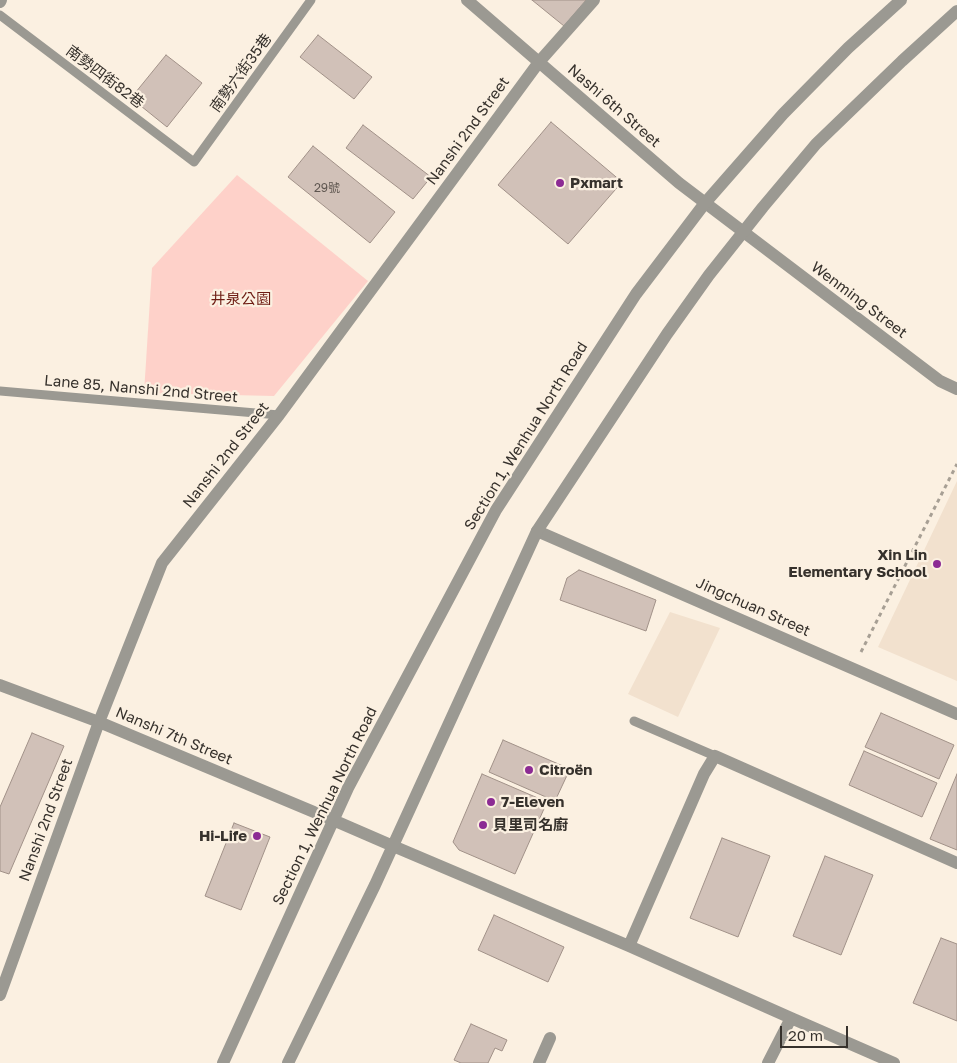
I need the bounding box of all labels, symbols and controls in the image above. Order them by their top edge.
street label: 南勢六街35巷 [207,30,275,116]
street label: 南勢四街82巷 [63,42,147,112]
street label: Nashi 6th Street [564,61,664,151]
street label: Nanshi 2nd Street [423,73,513,189]
place label: Pxmart [570,174,623,192]
marker: Pxmart [554,177,566,189]
house number: 29號 [314,181,340,195]
street label: Wenming Street [807,258,911,342]
park label: 井泉公園 [211,290,271,308]
street label: Section 1, Wenhua North Road [460,339,592,533]
street label: Lane 85, Nanshi 2nd Street [43,372,239,406]
street label: Nanshi 2nd Street [179,398,273,512]
place label: Xin Lin Elementary School [788,546,927,581]
marker: Xin Lin Elementary School [931,558,943,570]
street label: Jingchuan Street [693,574,813,640]
street label: Nanshi 7th Street [113,703,235,769]
street label: Section 1, Wenhua North Road [269,704,381,908]
street label: Nanshi 2nd Street [15,756,77,884]
place label: Citroën [539,761,592,779]
marker: Citroën [523,764,535,776]
place label: 7-Eleven [501,793,564,811]
marker: 7-Eleven [485,796,497,808]
place label: 貝里司名廚 [493,816,568,834]
marker: 貝里司名廚 [477,819,489,831]
place label: Hi-Life [199,827,247,845]
marker: Hi-Life [251,830,263,842]
scale bar [782,1016,850,1048]
text: 20 m [788,1026,823,1044]

